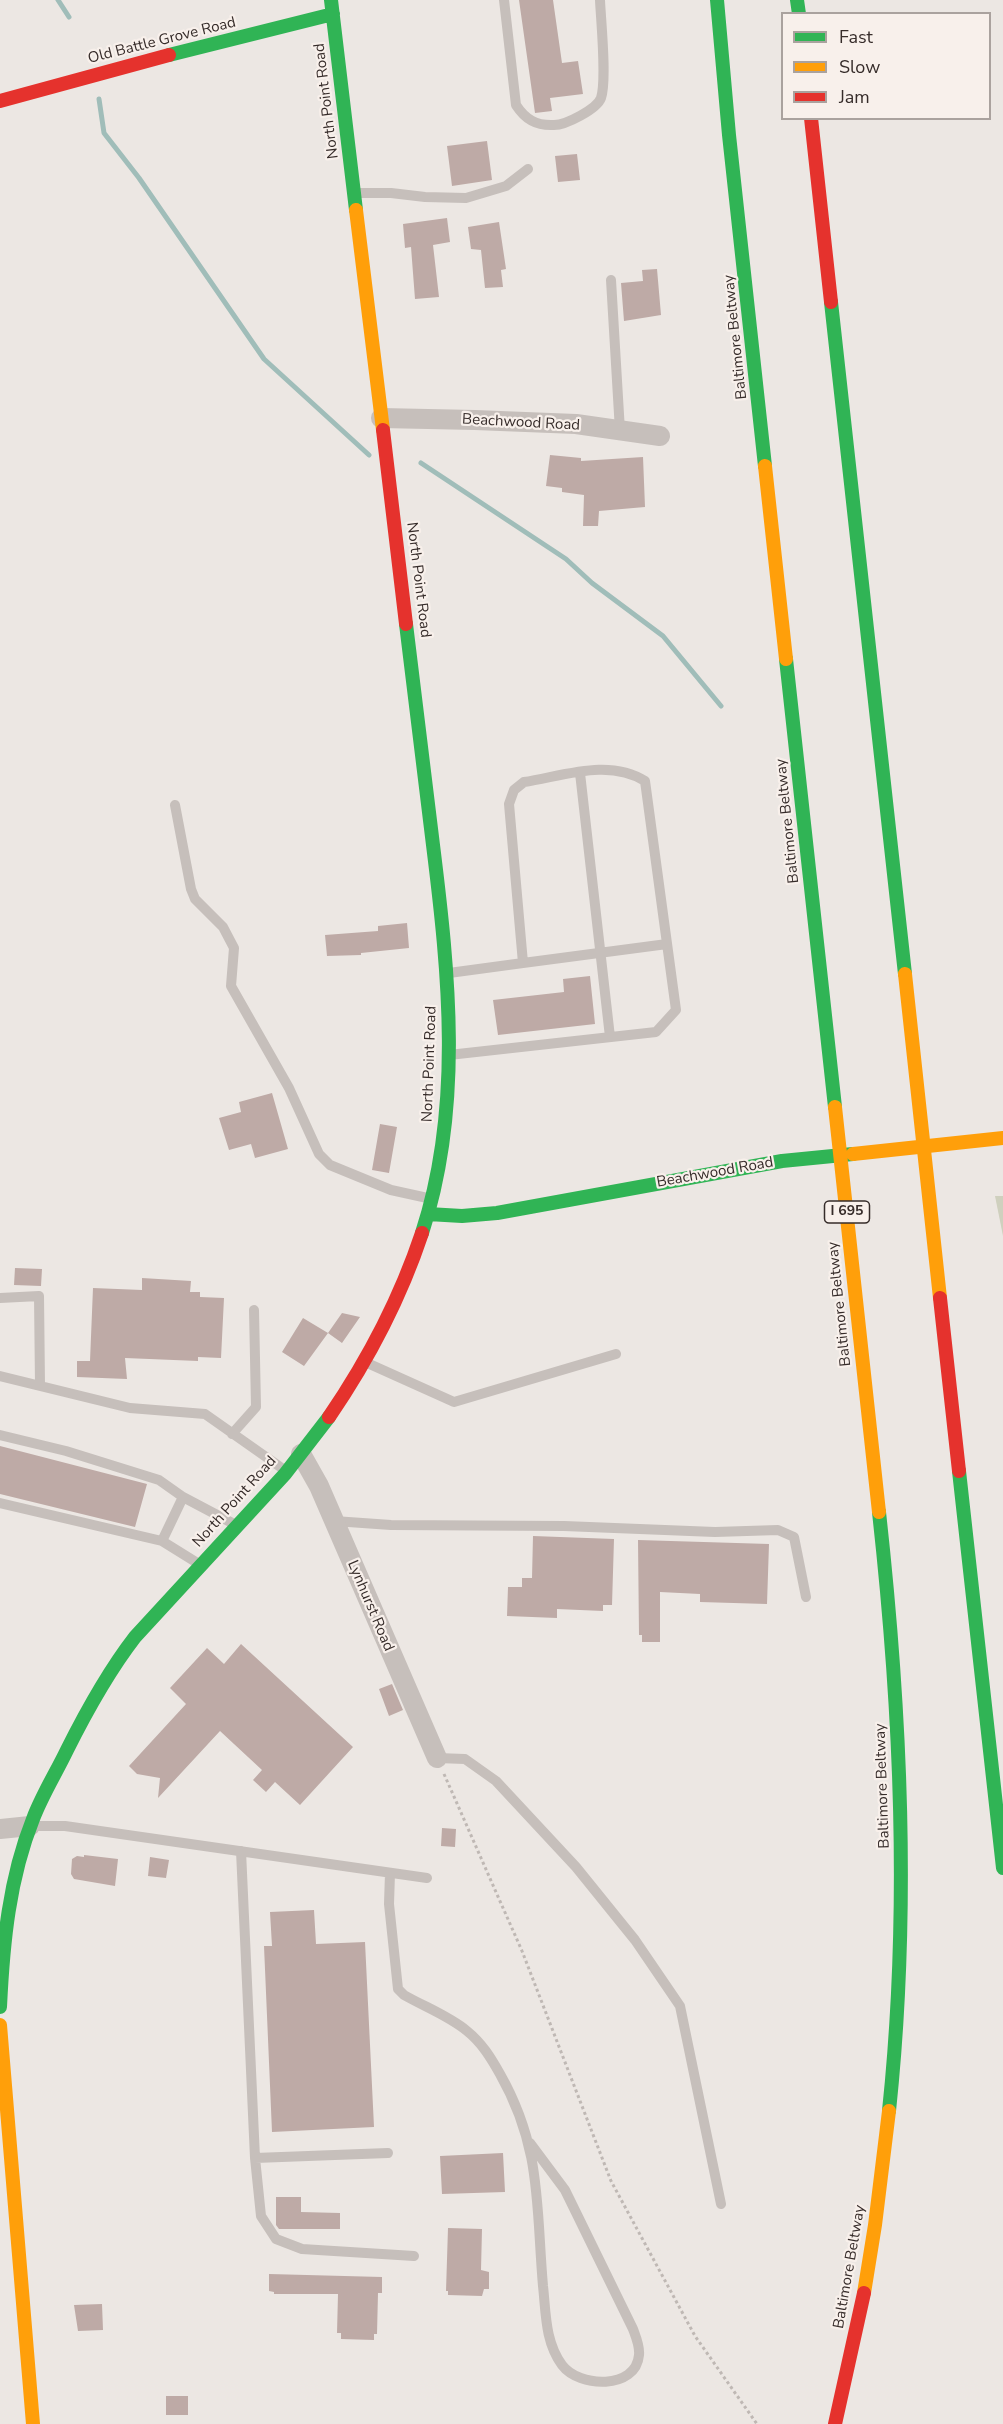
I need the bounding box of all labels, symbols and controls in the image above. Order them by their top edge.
legend [781,12,991,120]
street label: Old Battle Grove Road [86,14,238,68]
text: Fast [839,25,873,49]
street label: North Point Road [311,42,343,160]
text: Slow [839,55,880,79]
text: Jam [839,85,870,109]
street label: Baltimore Beltway [721,274,751,400]
street label: Beachwood Road [462,411,580,435]
street label: North Point Road [402,521,434,639]
street label: Baltimore Beltway [773,758,803,884]
street label: North Point Road [419,1006,441,1122]
street label: Beachwood Road [655,1154,775,1192]
road number: I 695 [824,1201,870,1223]
street label: Baltimore Beltway [825,1241,855,1367]
street label: North Point Road [189,1453,281,1551]
street label: Lynhurst Road [343,1558,397,1654]
street label: Baltimore Beltway [872,1723,894,1849]
street label: Baltimore Beltway [830,2204,870,2330]

